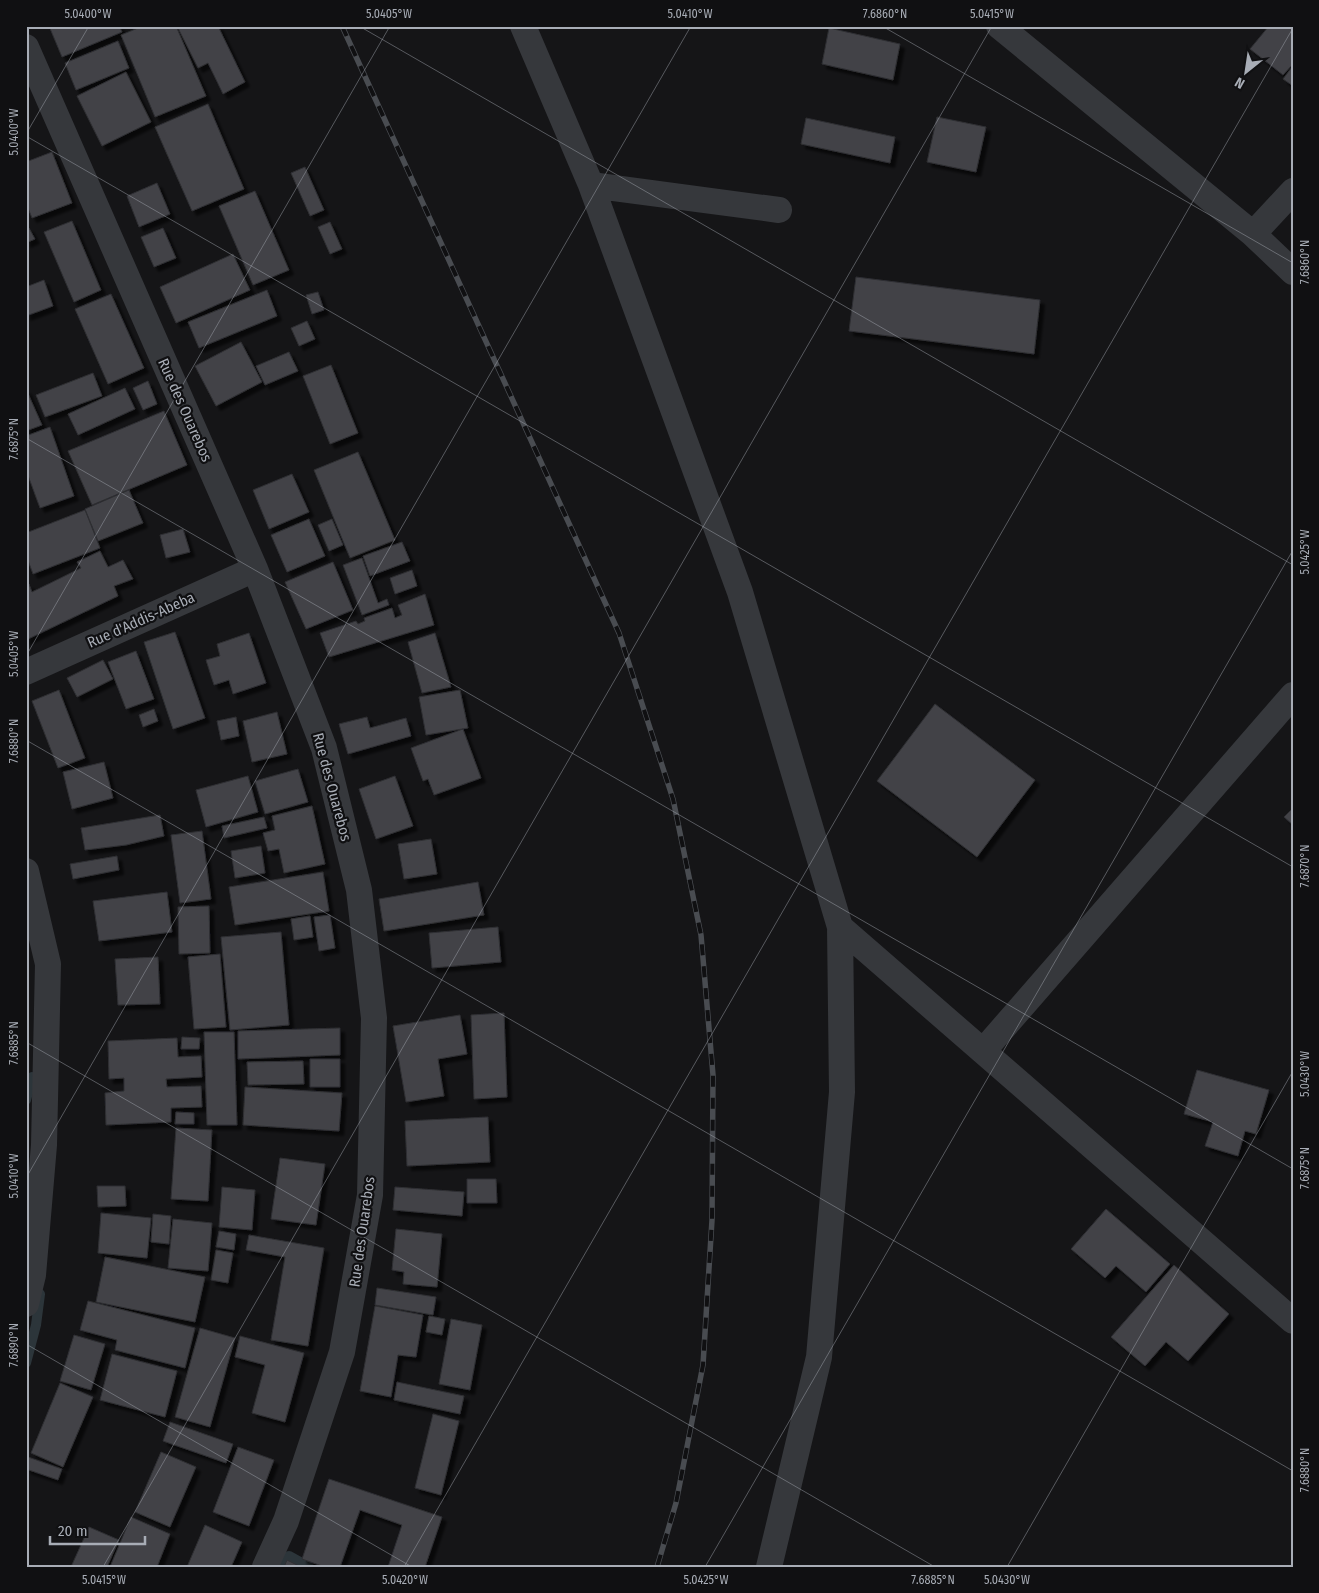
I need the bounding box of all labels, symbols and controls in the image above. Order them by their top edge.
text: 5.0400°W [64,7,112,21]
text: 5.0405°W [366,7,412,21]
text: 5.0410°W [668,7,712,21]
text: 7.6860°N [863,7,907,21]
text: 5.0415°W [970,7,1014,21]
north arrow [1222,48,1272,98]
text: N [1232,73,1248,92]
text: 5.0400°W [7,108,21,156]
text: 7.6860°N [1298,240,1312,284]
street label: Rue des Ouarebos [154,355,216,465]
text: 7.6875°N [7,418,21,460]
text: 5.0425°W [1298,529,1312,575]
street label: Rue d'Addis-Abeba [85,588,197,652]
text: 5.0405°W [7,631,21,677]
text: 7.6880°N [7,719,21,763]
street label: Rue des Ouarebos [309,731,355,843]
text: 7.6870°N [1298,845,1312,887]
text: 7.6885°N [7,1021,21,1065]
text: 5.0430°W [1298,1051,1312,1097]
text: 7.6875°N [1298,1147,1312,1189]
text: 5.0410°W [7,1154,21,1198]
street label: Rue des Ouarebos [345,1176,379,1288]
text: 7.6890°N [7,1323,21,1367]
text: 7.6880°N [1298,1448,1312,1492]
scale bar [50,1513,145,1545]
text: 20 m [58,1522,88,1540]
text: 5.0415°W [82,1573,126,1587]
text: 5.0420°W [382,1573,428,1587]
text: 5.0425°W [683,1573,729,1587]
text: 7.6885°N [911,1573,955,1587]
text: 5.0430°W [984,1573,1030,1587]

